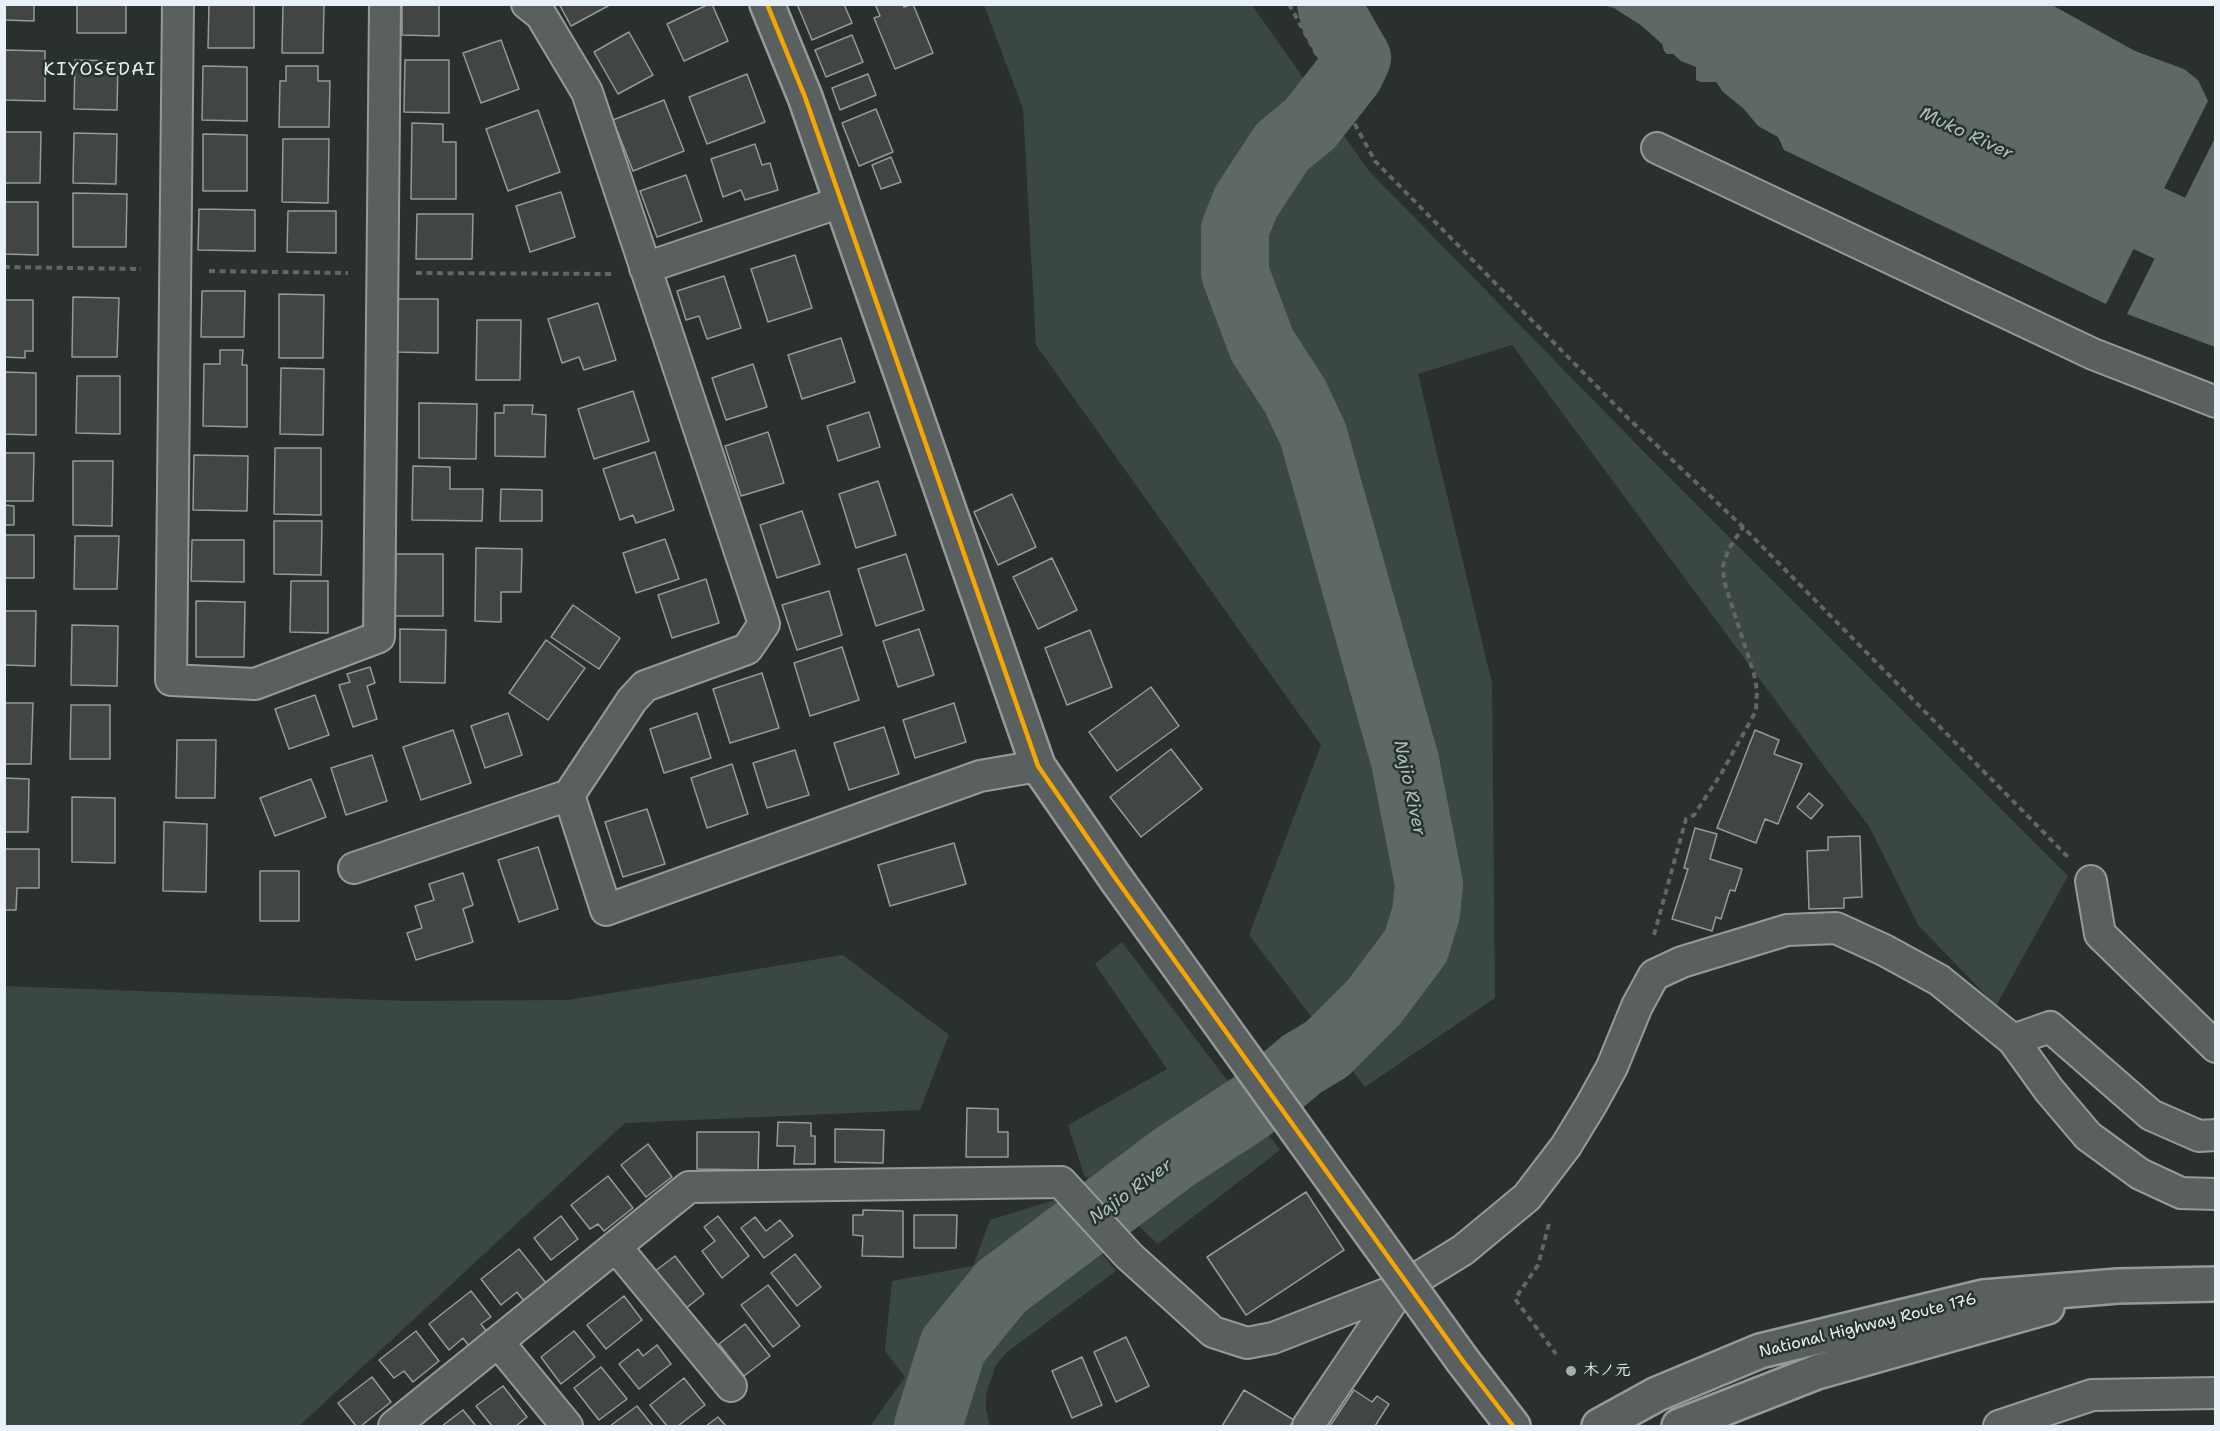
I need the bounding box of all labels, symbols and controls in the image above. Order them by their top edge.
district label: KIYOSEDAI [43,59,157,81]
water label: Muko River [1916,103,2016,165]
water label: Najio River [1388,738,1430,838]
water label: Najio River [1085,1155,1177,1229]
street label: National Highway Route 176 [1757,1290,1979,1362]
place label: 木ノ元 [1583,1361,1631,1381]
marker: 木ノ元 [1564,1364,1578,1378]

